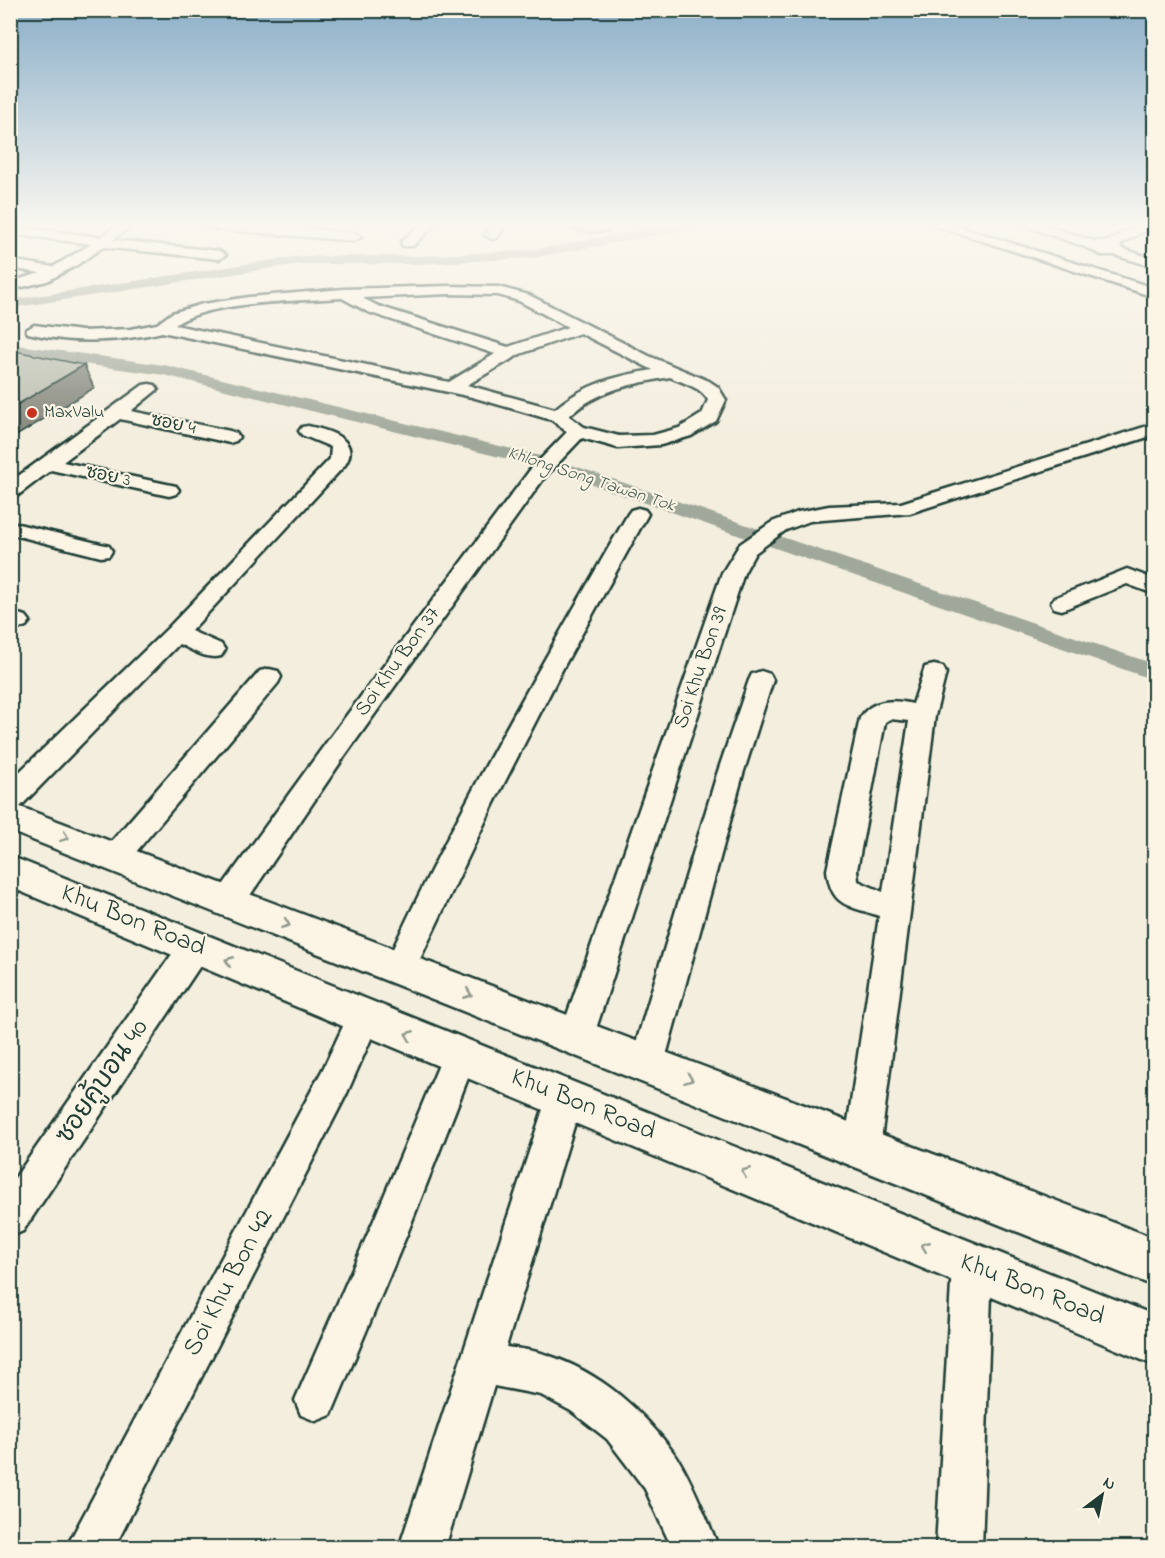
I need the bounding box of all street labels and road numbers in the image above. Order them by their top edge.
street label: ซอย 4 [148,408,199,443]
street label: ซอย 3 [83,460,133,494]
street label: Soi Khu Bon 37 [348,601,448,723]
street label: Soi Khu Bon 39 [666,603,736,733]
street label: Khu Bon Road [55,875,211,967]
street label: ซอยคู้บอน 40 [47,1012,159,1152]
street label: Khu Bon Road [505,1059,661,1151]
street label: Soi Khu Bon 42 [174,1203,284,1363]
street label: Khu Bon Road [954,1244,1110,1336]

